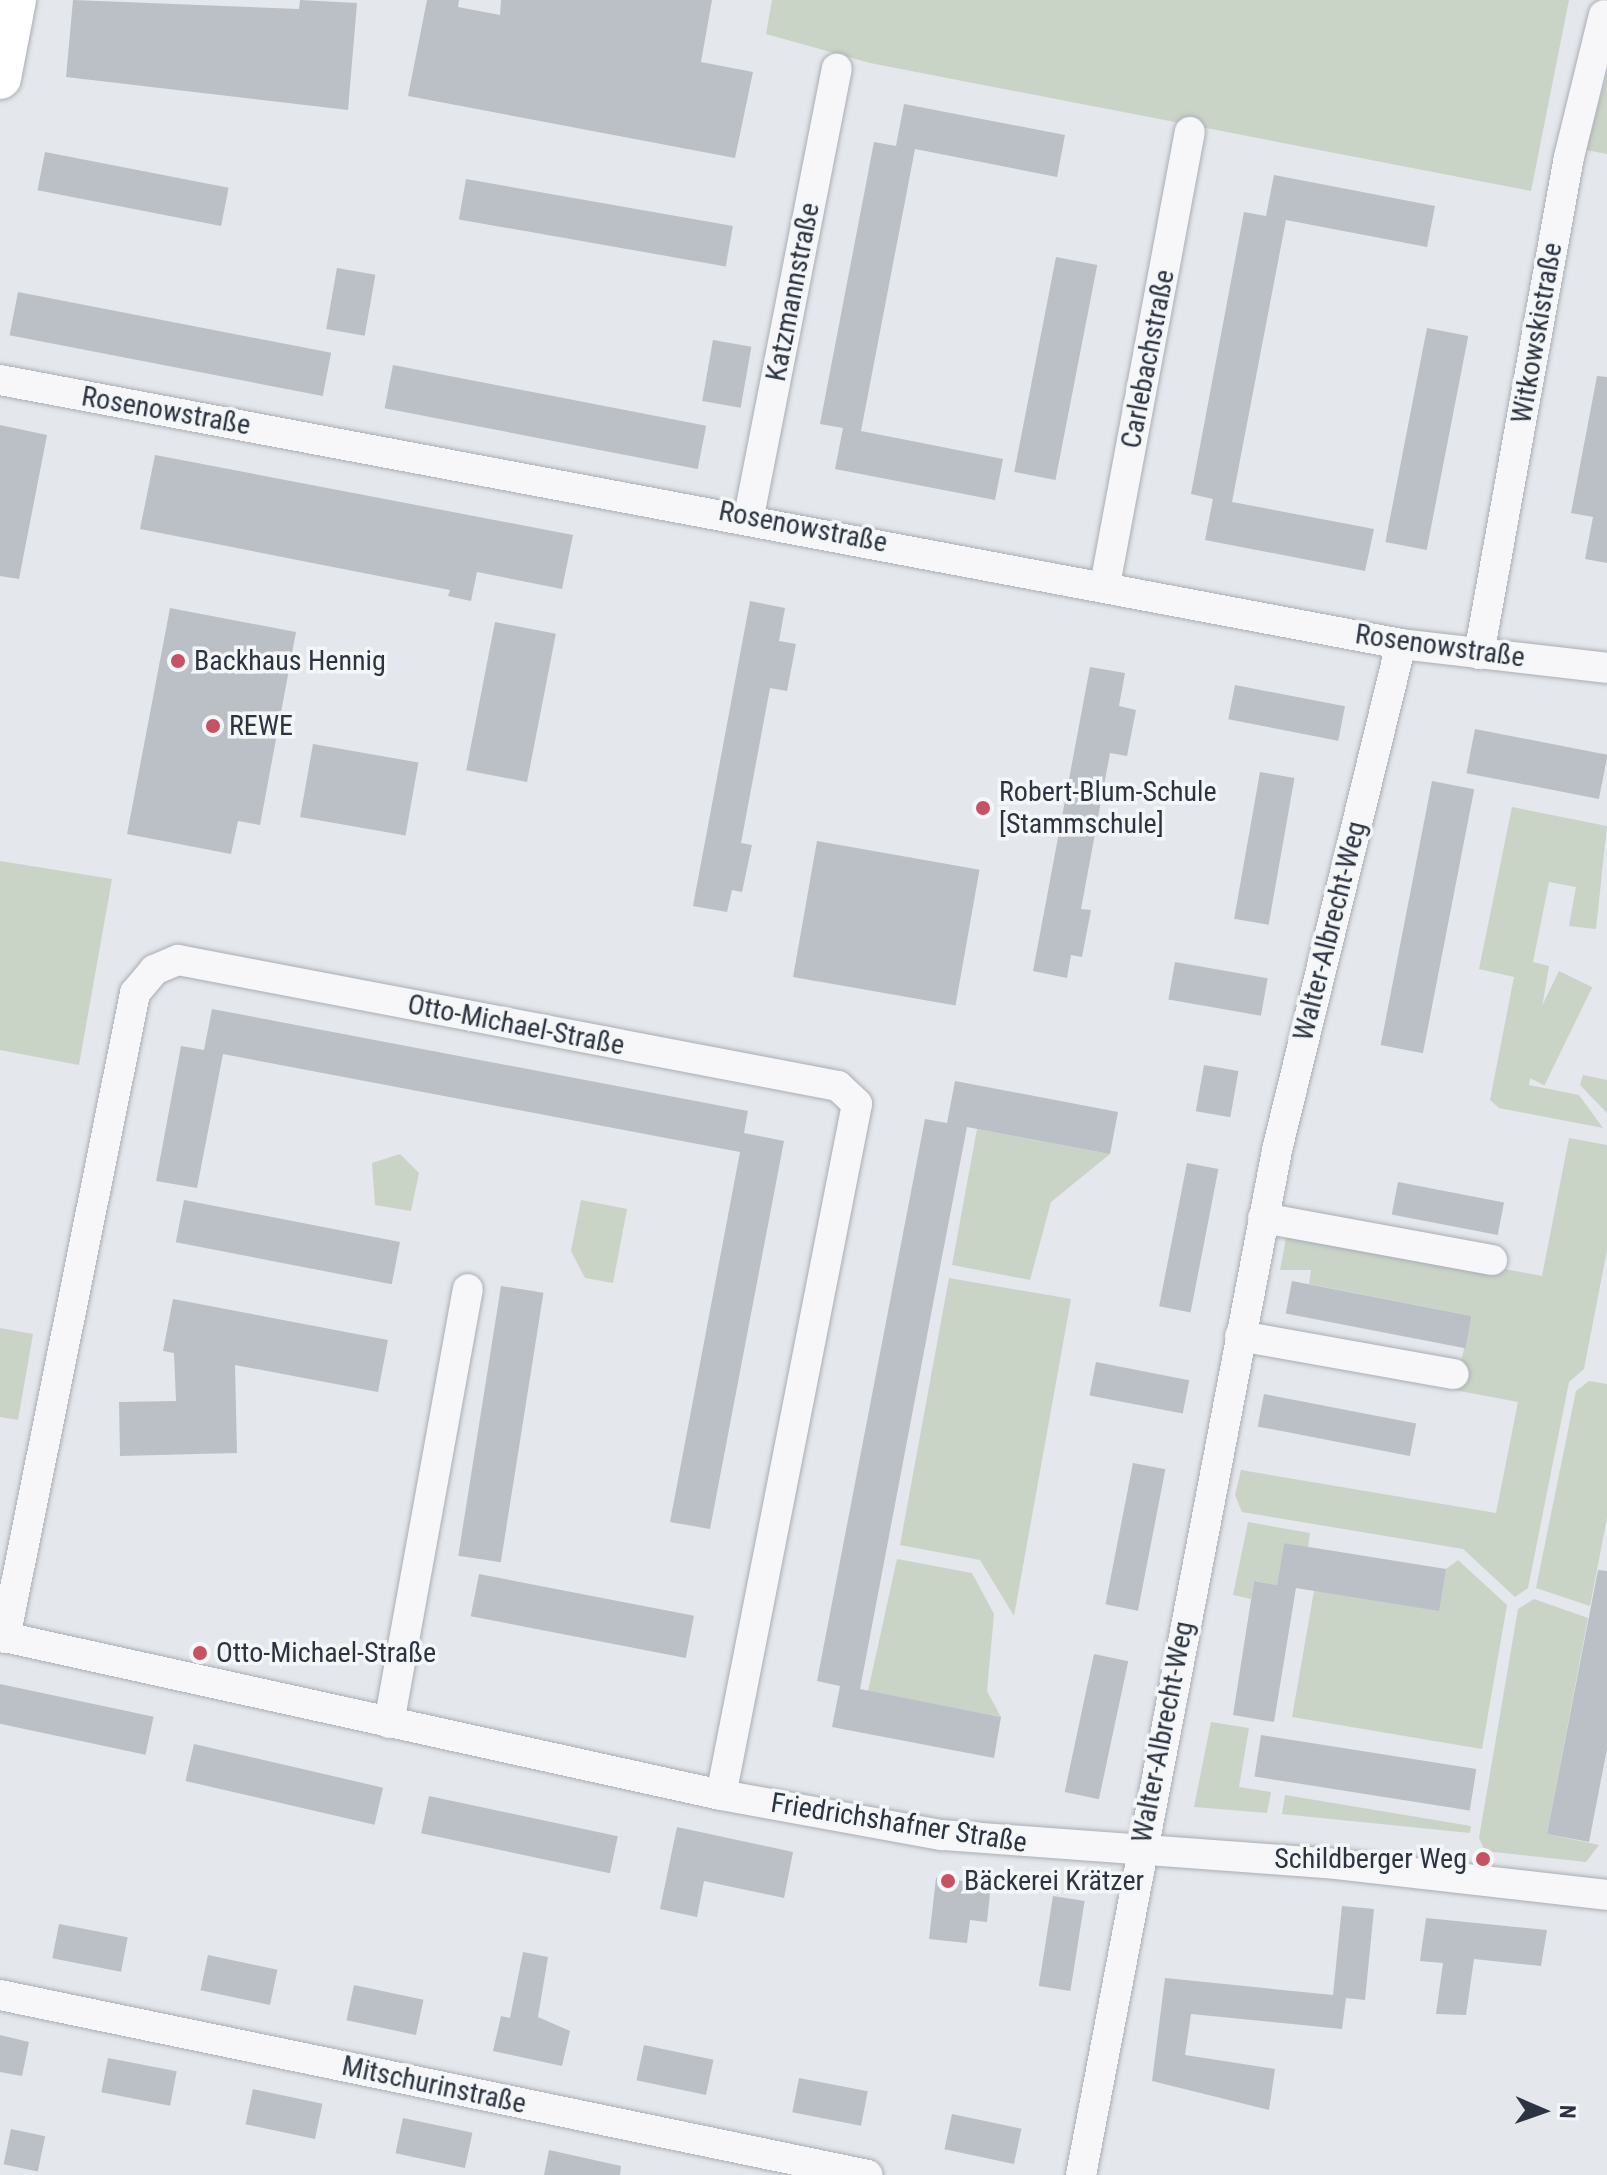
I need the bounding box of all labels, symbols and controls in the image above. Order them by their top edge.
street label: Katzmannstraße [759,200,827,384]
street label: Witkowskistraße [1505,240,1569,426]
street label: Carlebachstraße [1114,267,1182,451]
street label: Rosenowstraße [79,380,253,442]
street label: Rosenowstraße [716,494,890,560]
street label: Rosenowstraße [1353,617,1527,675]
place label: Backhaus Hennig [194,644,386,678]
marker: Backhaus Hennig [169,652,187,670]
place label: REWE [229,709,293,743]
marker: REWE [204,717,222,735]
place label: Robert-Blum-Schule [Stammschule] [999,775,1217,841]
marker: Robert-Blum-Schule [Stammschule] [974,799,992,817]
street label: Walter-Albrecht-Weg [1286,818,1374,1044]
street label: Otto-Michael-Straße [405,988,627,1062]
street label: Walter-Albrecht-Weg [1125,1618,1201,1846]
place label: Otto-Michael-Straße [216,1636,436,1670]
marker: Otto-Michael-Straße [191,1644,209,1662]
street label: Friedrichshafner Straße [769,1786,1029,1860]
place label: Schildberger Weg [1274,1842,1467,1876]
marker: Schildberger Weg [1474,1850,1492,1868]
place label: Bäckerei Krätzer [964,1864,1144,1898]
marker: Bäckerei Krätzer [939,1872,957,1890]
street label: Mitschurinstraße [339,2049,529,2121]
north arrow [1503,2071,1583,2151]
text: N [1555,2105,1580,2119]

